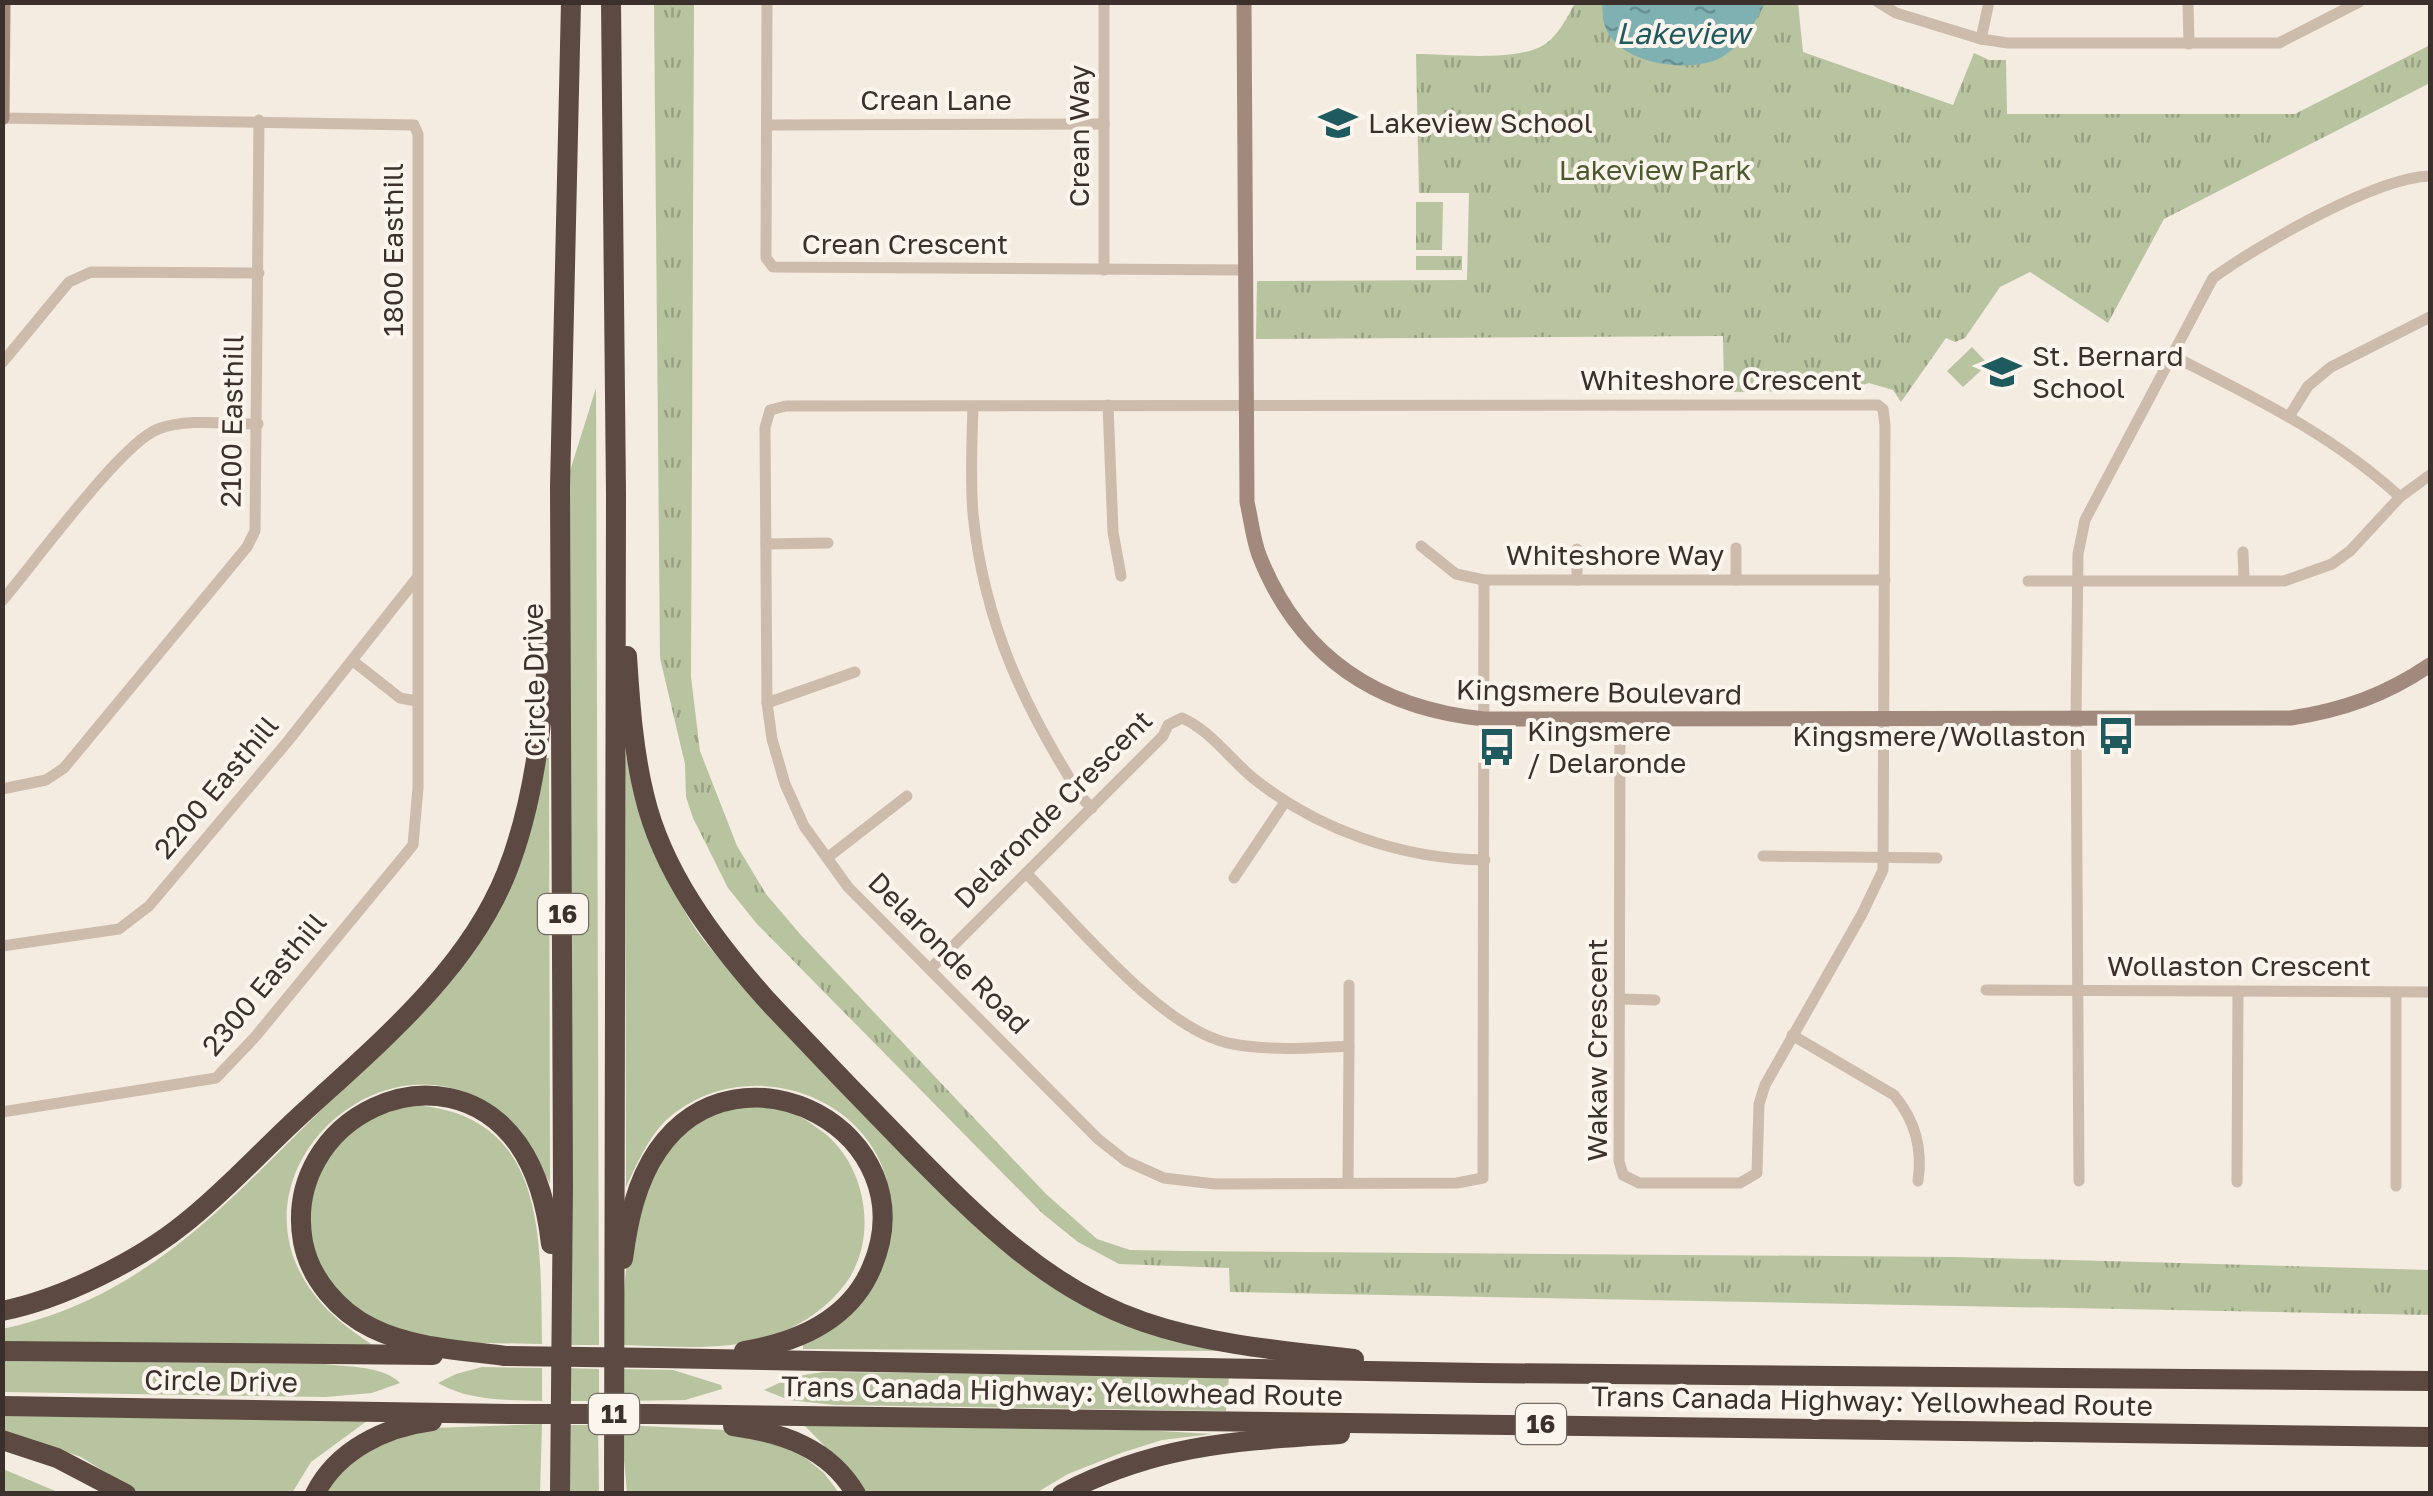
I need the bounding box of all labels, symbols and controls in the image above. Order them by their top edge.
water label: Lakeview [1616,15,1754,51]
street label: Crean Way [1062,64,1095,207]
street label: Crean Lane [860,83,1012,116]
school or university icon: Lakeview School [1317,102,1359,144]
place label: Lakeview School [1368,106,1593,139]
park label: Lakeview Park [1559,153,1751,186]
street label: 1800 Easthill [376,163,409,337]
street label: Crean Crescent [802,227,1008,260]
street label: 2100 Easthill [213,334,250,508]
place label: St. Bernard School [2032,339,2184,404]
school or university icon: St. Bernard School [1981,351,2023,393]
street label: Whiteshore Crescent [1580,363,1862,396]
street label: Whiteshore Way [1506,538,1725,571]
street label: Circle Drive [516,603,551,757]
street label: Kingsmere Boulevard [1456,673,1742,710]
street label: Delaronde Crescent [947,703,1158,914]
street label: 2200 Easthill [147,709,285,865]
place label: Kingsmere / Delaronde [1527,714,1686,779]
bus stop icon: Kingsmere/Wollaston [2095,715,2137,757]
place label: Kingsmere/Wollaston [1792,719,2086,752]
bus stop icon: Kingsmere / Delaronde [1476,726,1518,768]
street label: Delaronde Road [862,865,1037,1040]
road number: 16 [538,894,588,934]
street label: 2300 Easthill [195,906,333,1062]
street label: Wakaw Crescent [1580,939,1613,1161]
street label: Wollaston Crescent [2107,949,2371,982]
street label: Circle Drive [144,1363,298,1398]
street label: Trans Canada Highway: Yellowhead Route [781,1369,1343,1412]
street label: Trans Canada Highway: Yellowhead Route [1591,1379,2153,1422]
road number: 11 [589,1394,639,1434]
road number: 16 [1516,1404,1566,1444]

